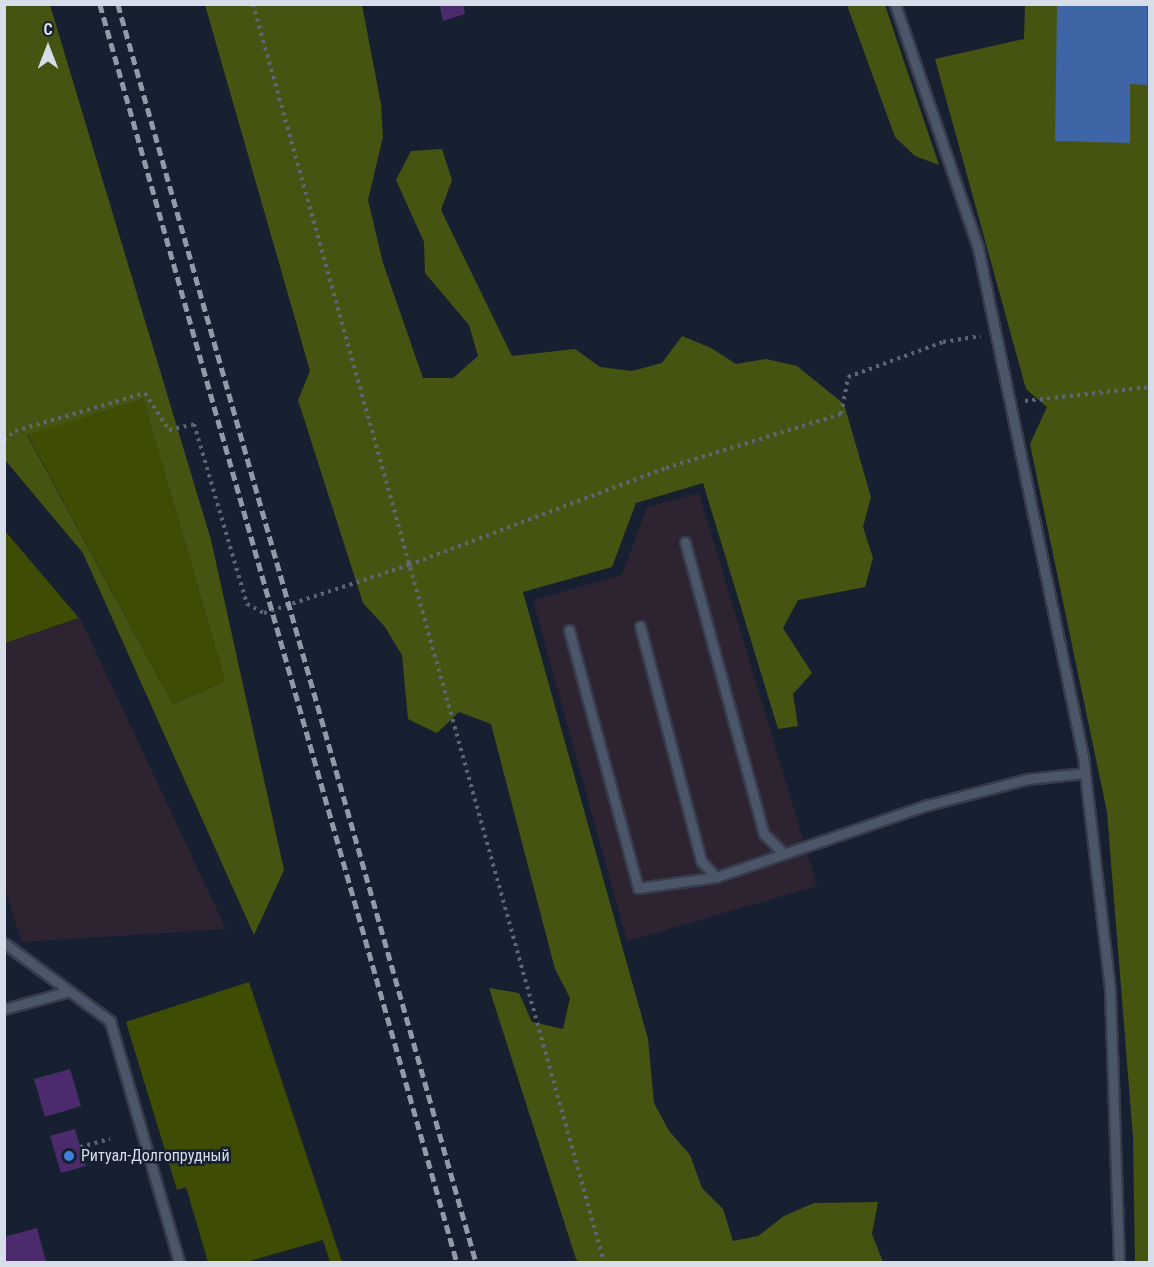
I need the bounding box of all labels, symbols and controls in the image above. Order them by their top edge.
north arrow [18,18,78,78]
text: С [43,20,53,39]
place label: Ритуал-Долгопрудный [81,1146,230,1166]
marker: Ритуал-Долгопрудный [62,1149,76,1163]

